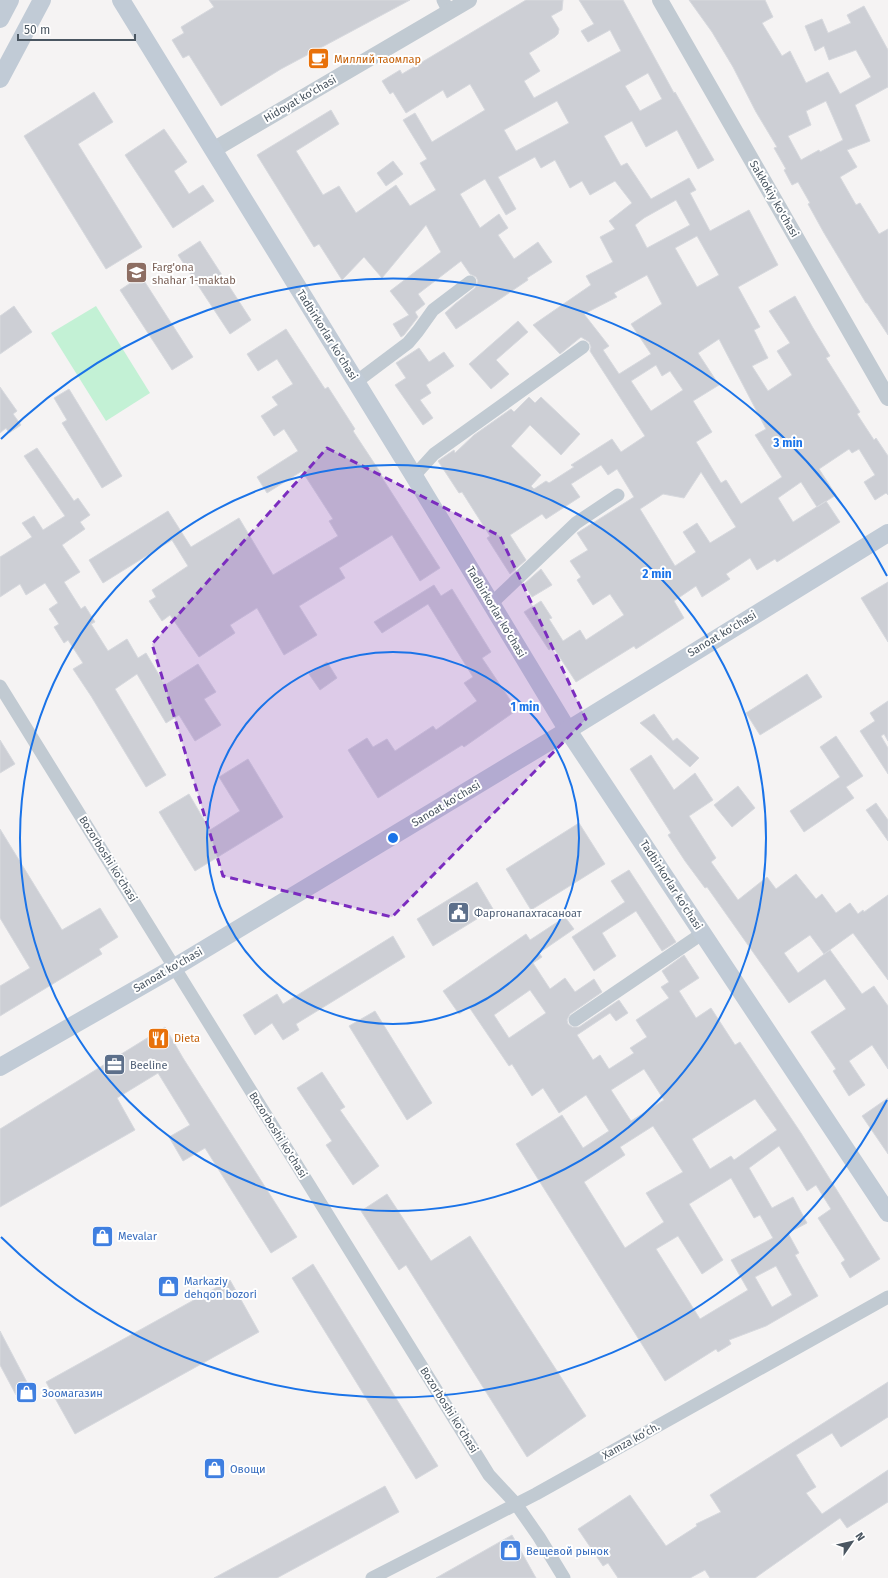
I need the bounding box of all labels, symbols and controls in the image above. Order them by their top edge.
scale bar [18,16,135,42]
text: 50 m [24,23,50,37]
cafe icon: Миллий таомлар [306,46,332,72]
place label: Миллий таомлар [334,53,421,66]
street label: Hidoyat ko'chasi [261,73,339,125]
street label: Sakkokiy ko'chasi [747,158,801,240]
school or university icon: Farg'ona shahar 1-maktab [124,260,150,286]
place label: Farg'ona shahar 1-maktab [152,261,236,287]
street label: Tadbirkorlar ko'chasi [294,287,360,383]
text: 3 min [772,436,803,450]
street label: Tadbirkorlar ko'chasi [464,564,528,660]
text: 2 min [642,567,672,581]
street label: Sanoat ko'chasi [685,608,759,660]
text: 1 min [511,700,539,714]
street label: Sanoat ko'chasi [409,778,483,830]
street label: Bozorboshi ko'chasi [76,814,140,904]
centre of rings [386,831,400,845]
street label: Tadbirkorlar ko'chasi [637,838,705,932]
public building icon: Фаргонапахтасаноат [445,900,471,926]
place label: Фаргонапахтасаноат [474,907,582,920]
street label: Sanoat ko'chasi [131,945,205,995]
restaurant icon: Dieta [145,1025,171,1051]
place label: Dieta [174,1032,200,1045]
office icon: Beeline [102,1052,128,1078]
place label: Beeline [130,1059,167,1072]
street label: Bozorboshi ko'chasi [246,1090,310,1180]
shop icon: Mevalar [90,1223,116,1249]
place label: Mevalar [118,1230,158,1243]
shop icon: Markaziy dehqon bozori [156,1274,182,1300]
place label: Markaziy dehqon bozori [184,1275,257,1301]
street label: Bozorboshi ko'chasi [417,1365,481,1455]
shop icon: Зоомагазин [14,1380,40,1406]
place label: Зоомагазин [42,1387,103,1400]
street label: Xamza ko‘ch. [600,1420,662,1462]
shop icon: Овощи [201,1456,227,1482]
place label: Овощи [230,1463,266,1476]
north arrow [832,1522,872,1562]
text: N [852,1530,867,1543]
shop icon: Вещевой рынок [497,1538,523,1564]
place label: Вещевой рынок [526,1545,609,1558]

